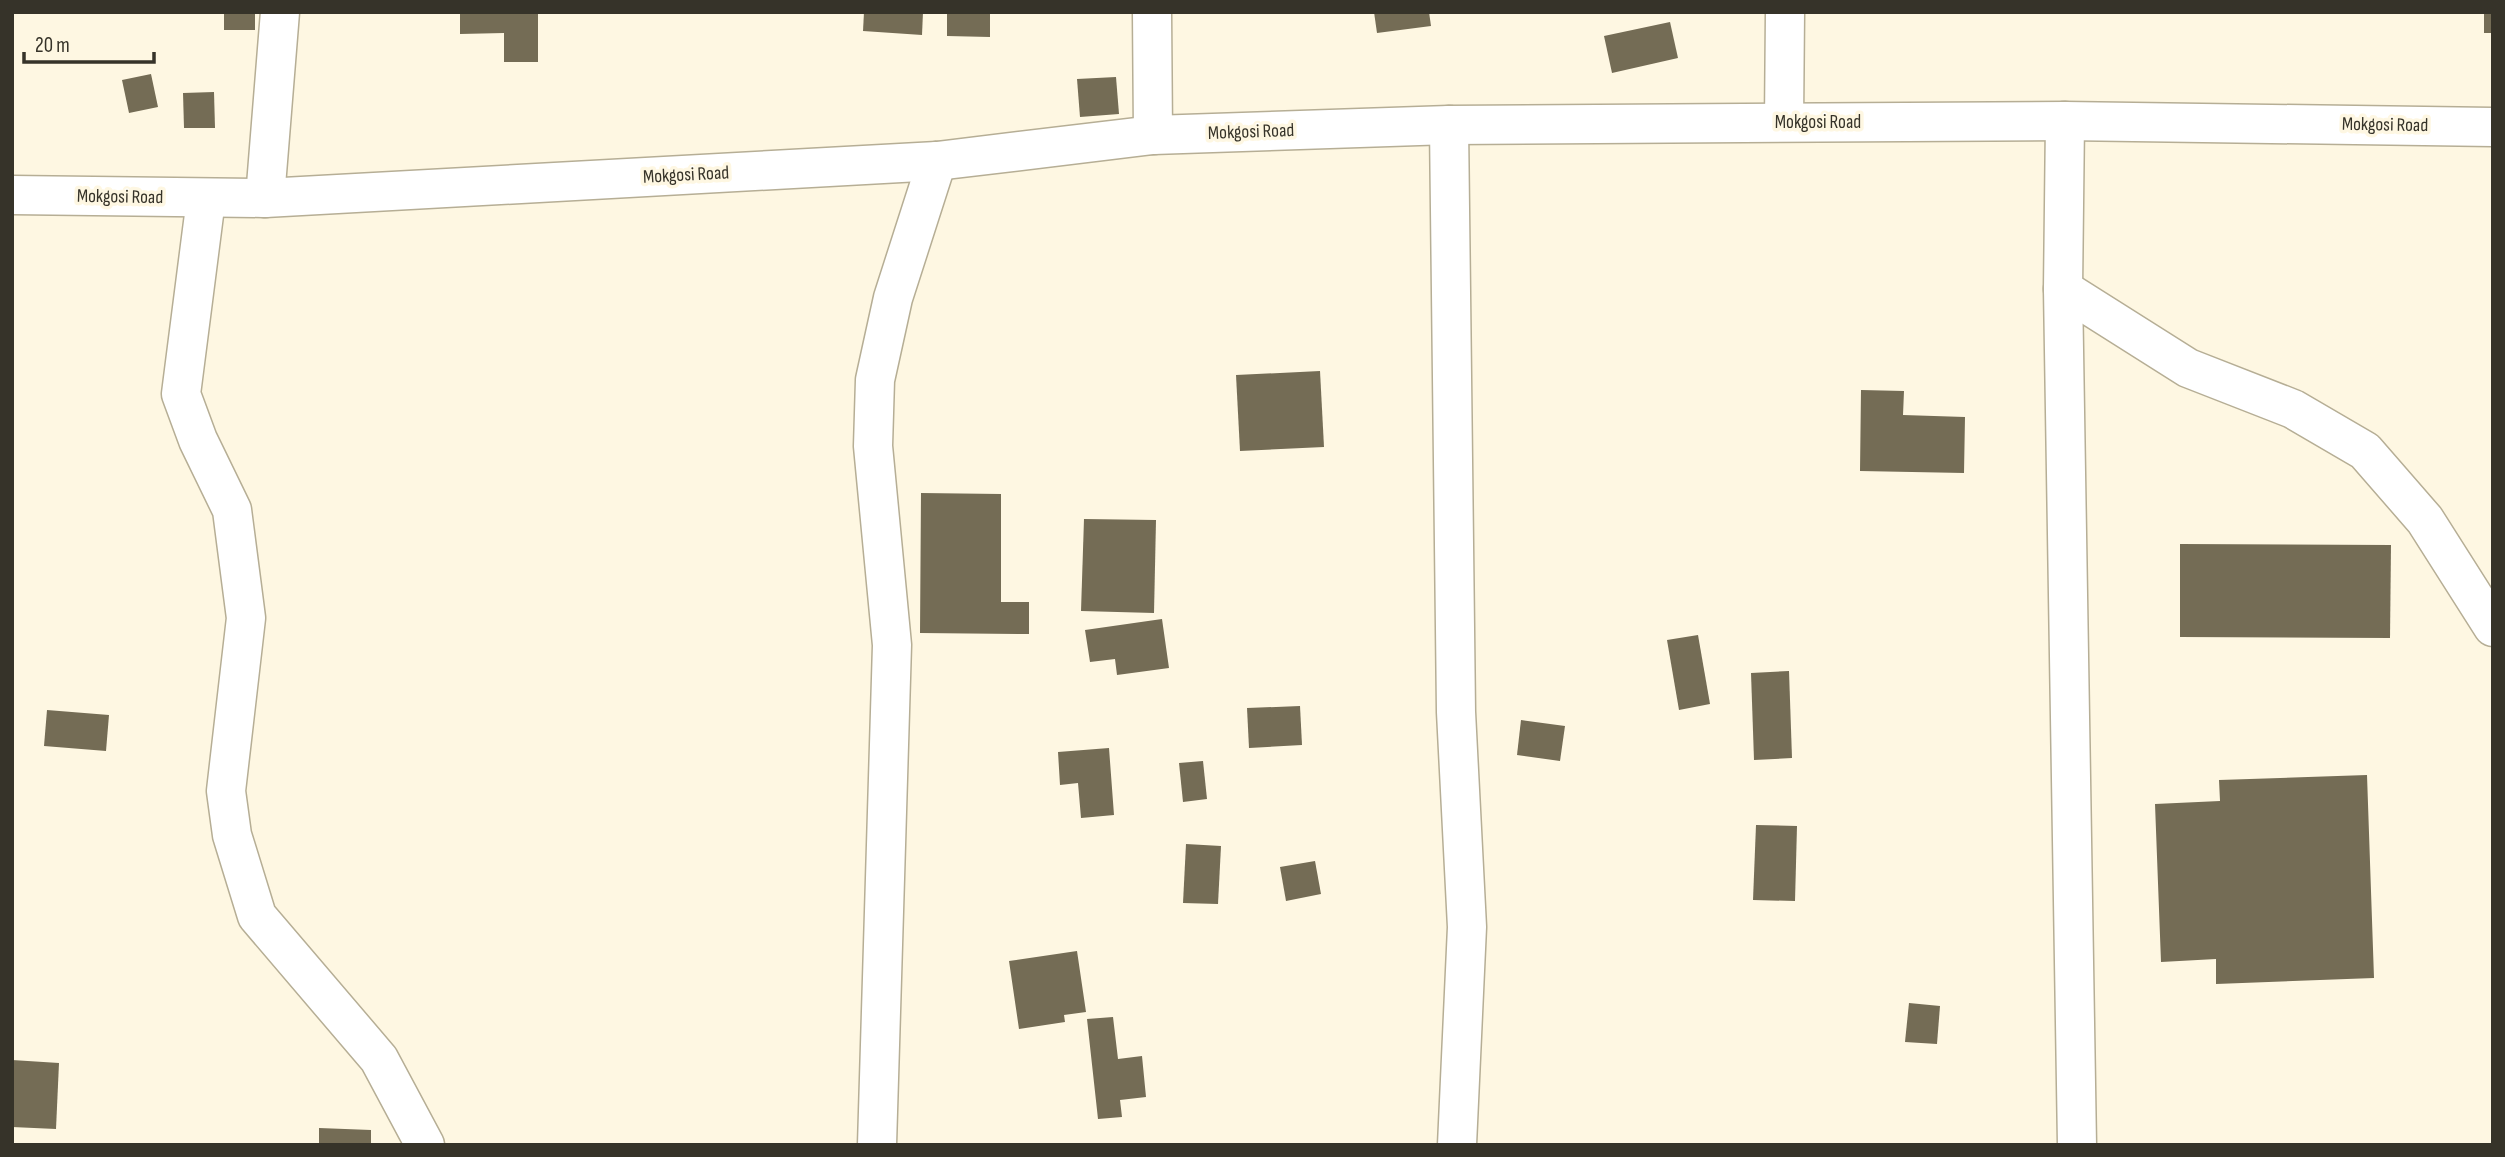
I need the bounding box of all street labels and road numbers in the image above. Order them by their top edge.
street label: Mokgosi Road [1775,111,1861,134]
street label: Mokgosi Road [2342,113,2428,137]
street label: Mokgosi Road [1207,119,1295,145]
street label: Mokgosi Road [642,161,730,189]
street label: Mokgosi Road [77,185,163,209]

